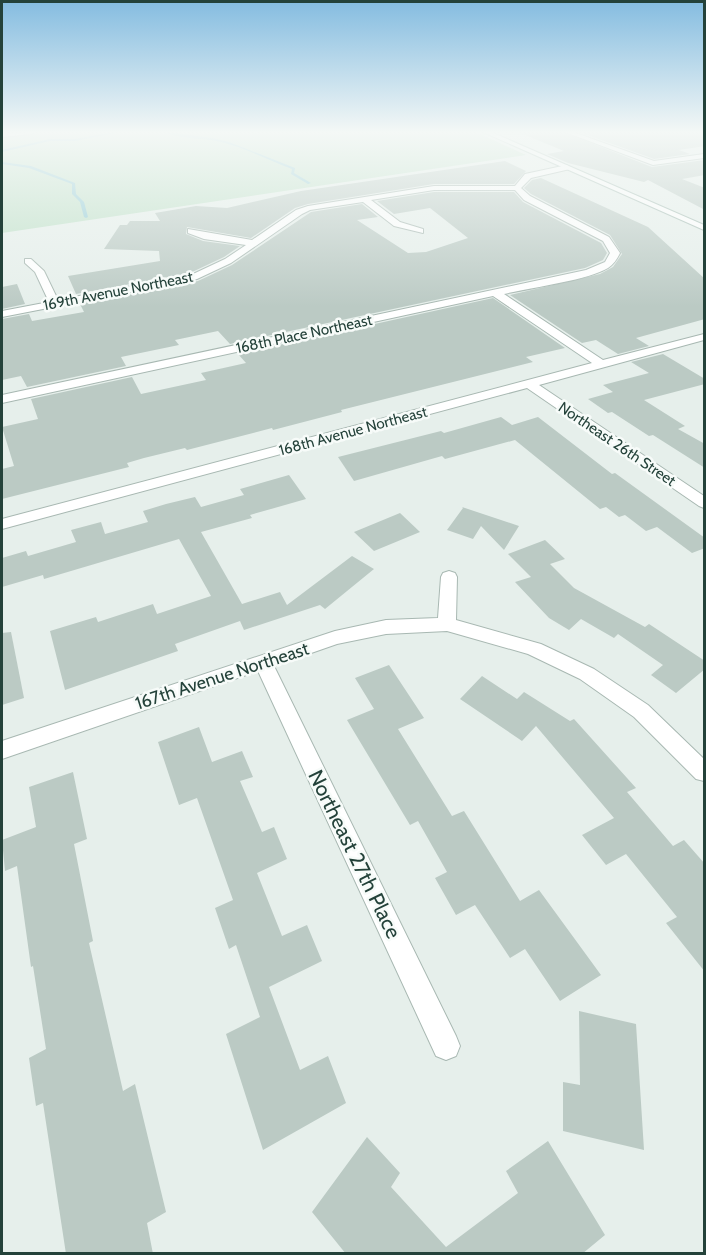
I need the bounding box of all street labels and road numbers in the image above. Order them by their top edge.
street label: 169th Avenue Northeast [42,268,194,314]
street label: 168th Place Northeast [234,311,374,357]
street label: Northeast 26th Street [555,398,679,490]
street label: 168th Avenue Northeast [277,403,429,459]
street label: 167th Avenue Northeast [132,638,312,714]
street label: Northeast 27th Place [303,766,407,943]

